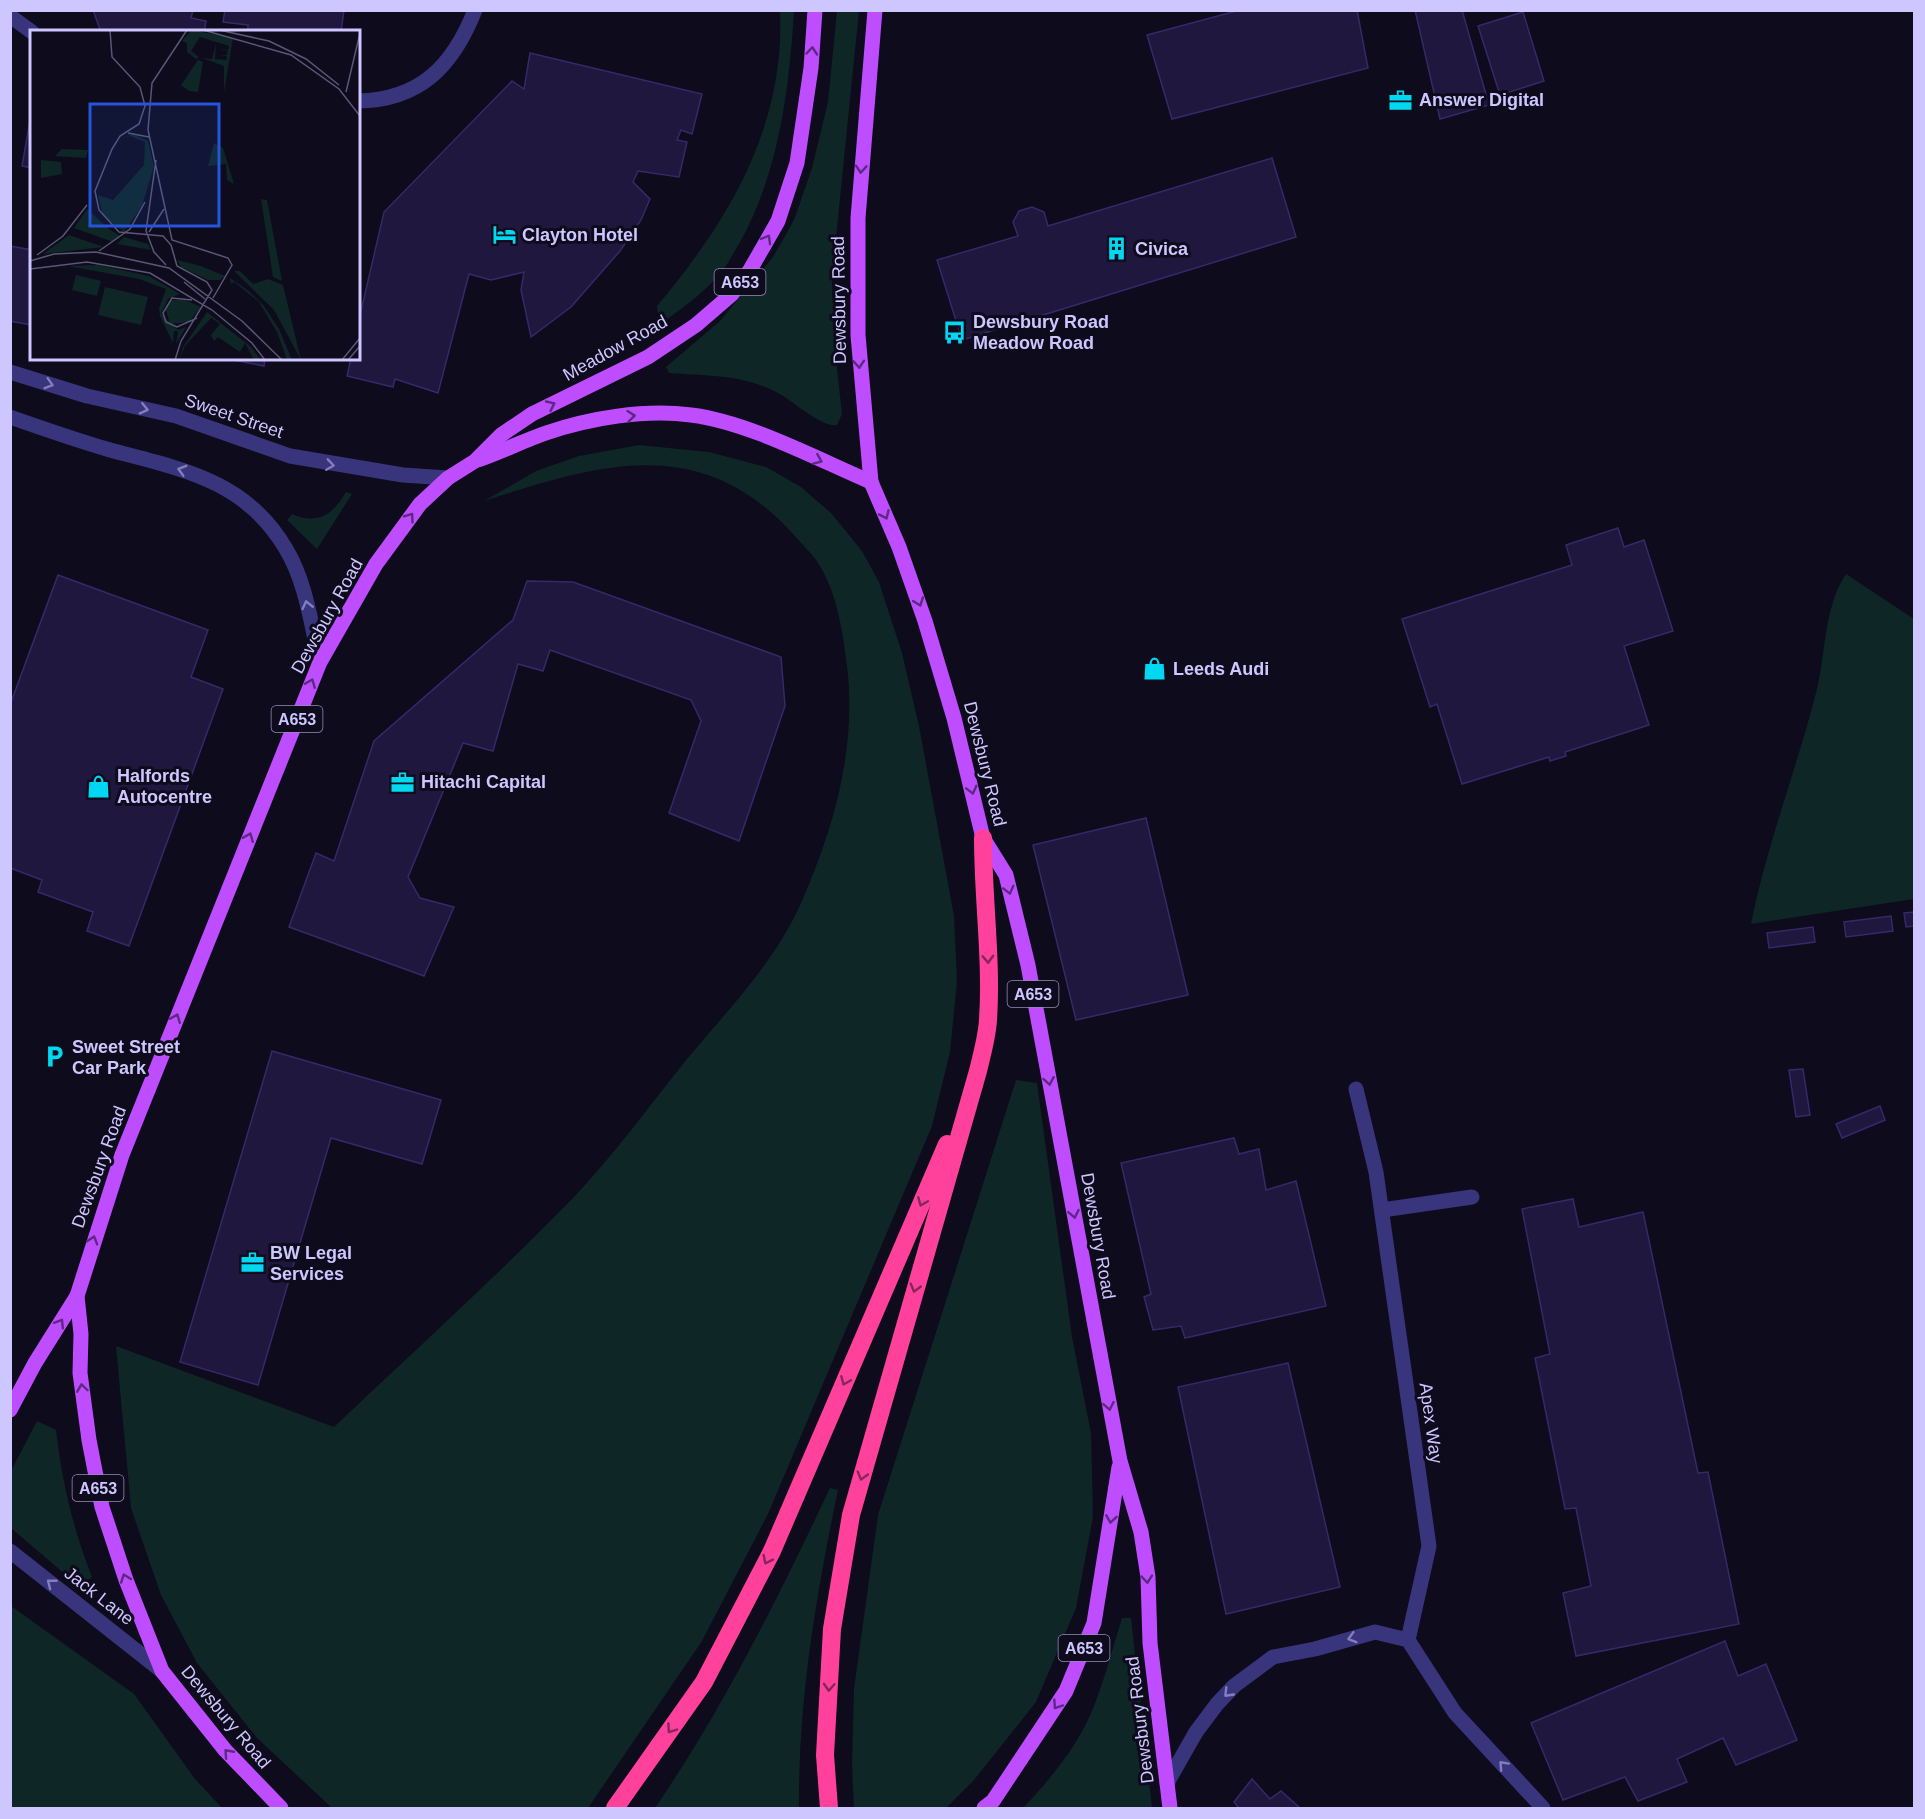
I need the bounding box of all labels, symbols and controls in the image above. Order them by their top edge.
inset map [30,30,360,360]
one-way arrow [805,47,818,56]
office icon: Answer Digital [1388,87,1414,113]
place label: Answer Digital [1419,90,1544,110]
one-way arrow [855,165,868,174]
hotel icon: Clayton Hotel [491,222,517,248]
place label: Clayton Hotel [522,225,638,245]
one-way arrow [760,235,772,245]
street label: Dewsbury Road [828,236,850,364]
building icon: Civica [1104,236,1130,262]
place label: Civica [1135,239,1189,259]
road number: A653 [714,269,766,295]
street label: Meadow Road [559,311,671,385]
place label: Dewsbury Road Meadow Road [973,312,1109,353]
bus stop icon: Dewsbury Road Meadow Road [942,319,968,345]
one-way arrow [853,360,866,369]
one-way arrow [43,377,54,389]
street label: Sweet Street [182,390,286,442]
one-way arrow [544,400,555,412]
one-way arrow [139,402,149,415]
one-way arrow [626,410,636,423]
one-way arrow [812,452,823,464]
one-way arrow [326,458,335,470]
one-way arrow [177,465,188,477]
one-way arrow [878,508,890,519]
one-way arrow [403,512,414,523]
street label: Dewsbury Road [287,555,367,677]
one-way arrow [911,597,924,607]
one-way arrow [301,600,314,610]
shop icon: Leeds Audi [1142,656,1168,682]
place label: Leeds Audi [1173,659,1269,679]
one-way arrow [304,679,317,689]
street label: Dewsbury Road [960,699,1010,829]
road number: A653 [272,706,322,732]
place label: Halfords Autocentre [117,766,212,807]
office icon: Hitachi Capital [390,769,416,795]
place label: Hitachi Capital [421,772,546,792]
shop icon: Halfords Autocentre [86,773,112,799]
one-way arrow [964,785,977,795]
one-way arrow [242,832,254,843]
one-way arrow [1002,885,1015,895]
one-way arrow [982,955,995,964]
road number: A653 [1008,981,1058,1007]
one-way arrow [169,1013,181,1024]
place label: Sweet Street Car Park [72,1037,180,1078]
parking icon: Sweet Street Car Park [41,1044,67,1070]
one-way arrow [1042,1076,1055,1086]
street label: Dewsbury Road [68,1103,130,1231]
street label: Dewsbury Road [1077,1171,1119,1301]
one-way arrow [917,1195,929,1206]
one-way arrow [1067,1208,1080,1218]
one-way arrow [86,1235,98,1246]
place label: BW Legal Services [270,1243,352,1284]
office icon: BW Legal Services [239,1250,265,1276]
one-way arrow [910,1283,922,1293]
one-way arrow [52,1319,64,1329]
one-way arrow [840,1375,852,1386]
street label: Apex Way [1415,1381,1447,1465]
one-way arrow [76,1383,89,1393]
one-way arrow [1102,1400,1115,1410]
one-way arrow [857,1470,869,1481]
road number: A653 [72,1475,124,1501]
one-way arrow [1105,1514,1117,1524]
one-way arrow [763,1553,775,1564]
street label: Jack Lane [61,1563,137,1629]
one-way arrow [120,1573,133,1584]
one-way arrow [1141,1575,1154,1584]
one-way arrow [46,1579,57,1590]
one-way arrow [1347,1631,1358,1643]
road number: A653 [1058,1635,1110,1661]
street label: Dewsbury Road [1122,1655,1158,1785]
street label: Dewsbury Road [177,1662,275,1772]
one-way arrow [822,1683,835,1692]
one-way arrow [1224,1686,1235,1697]
one-way arrow [1054,1698,1065,1709]
one-way arrow [667,1722,678,1733]
one-way arrow [224,1749,235,1760]
one-way arrow [1499,1762,1510,1772]

